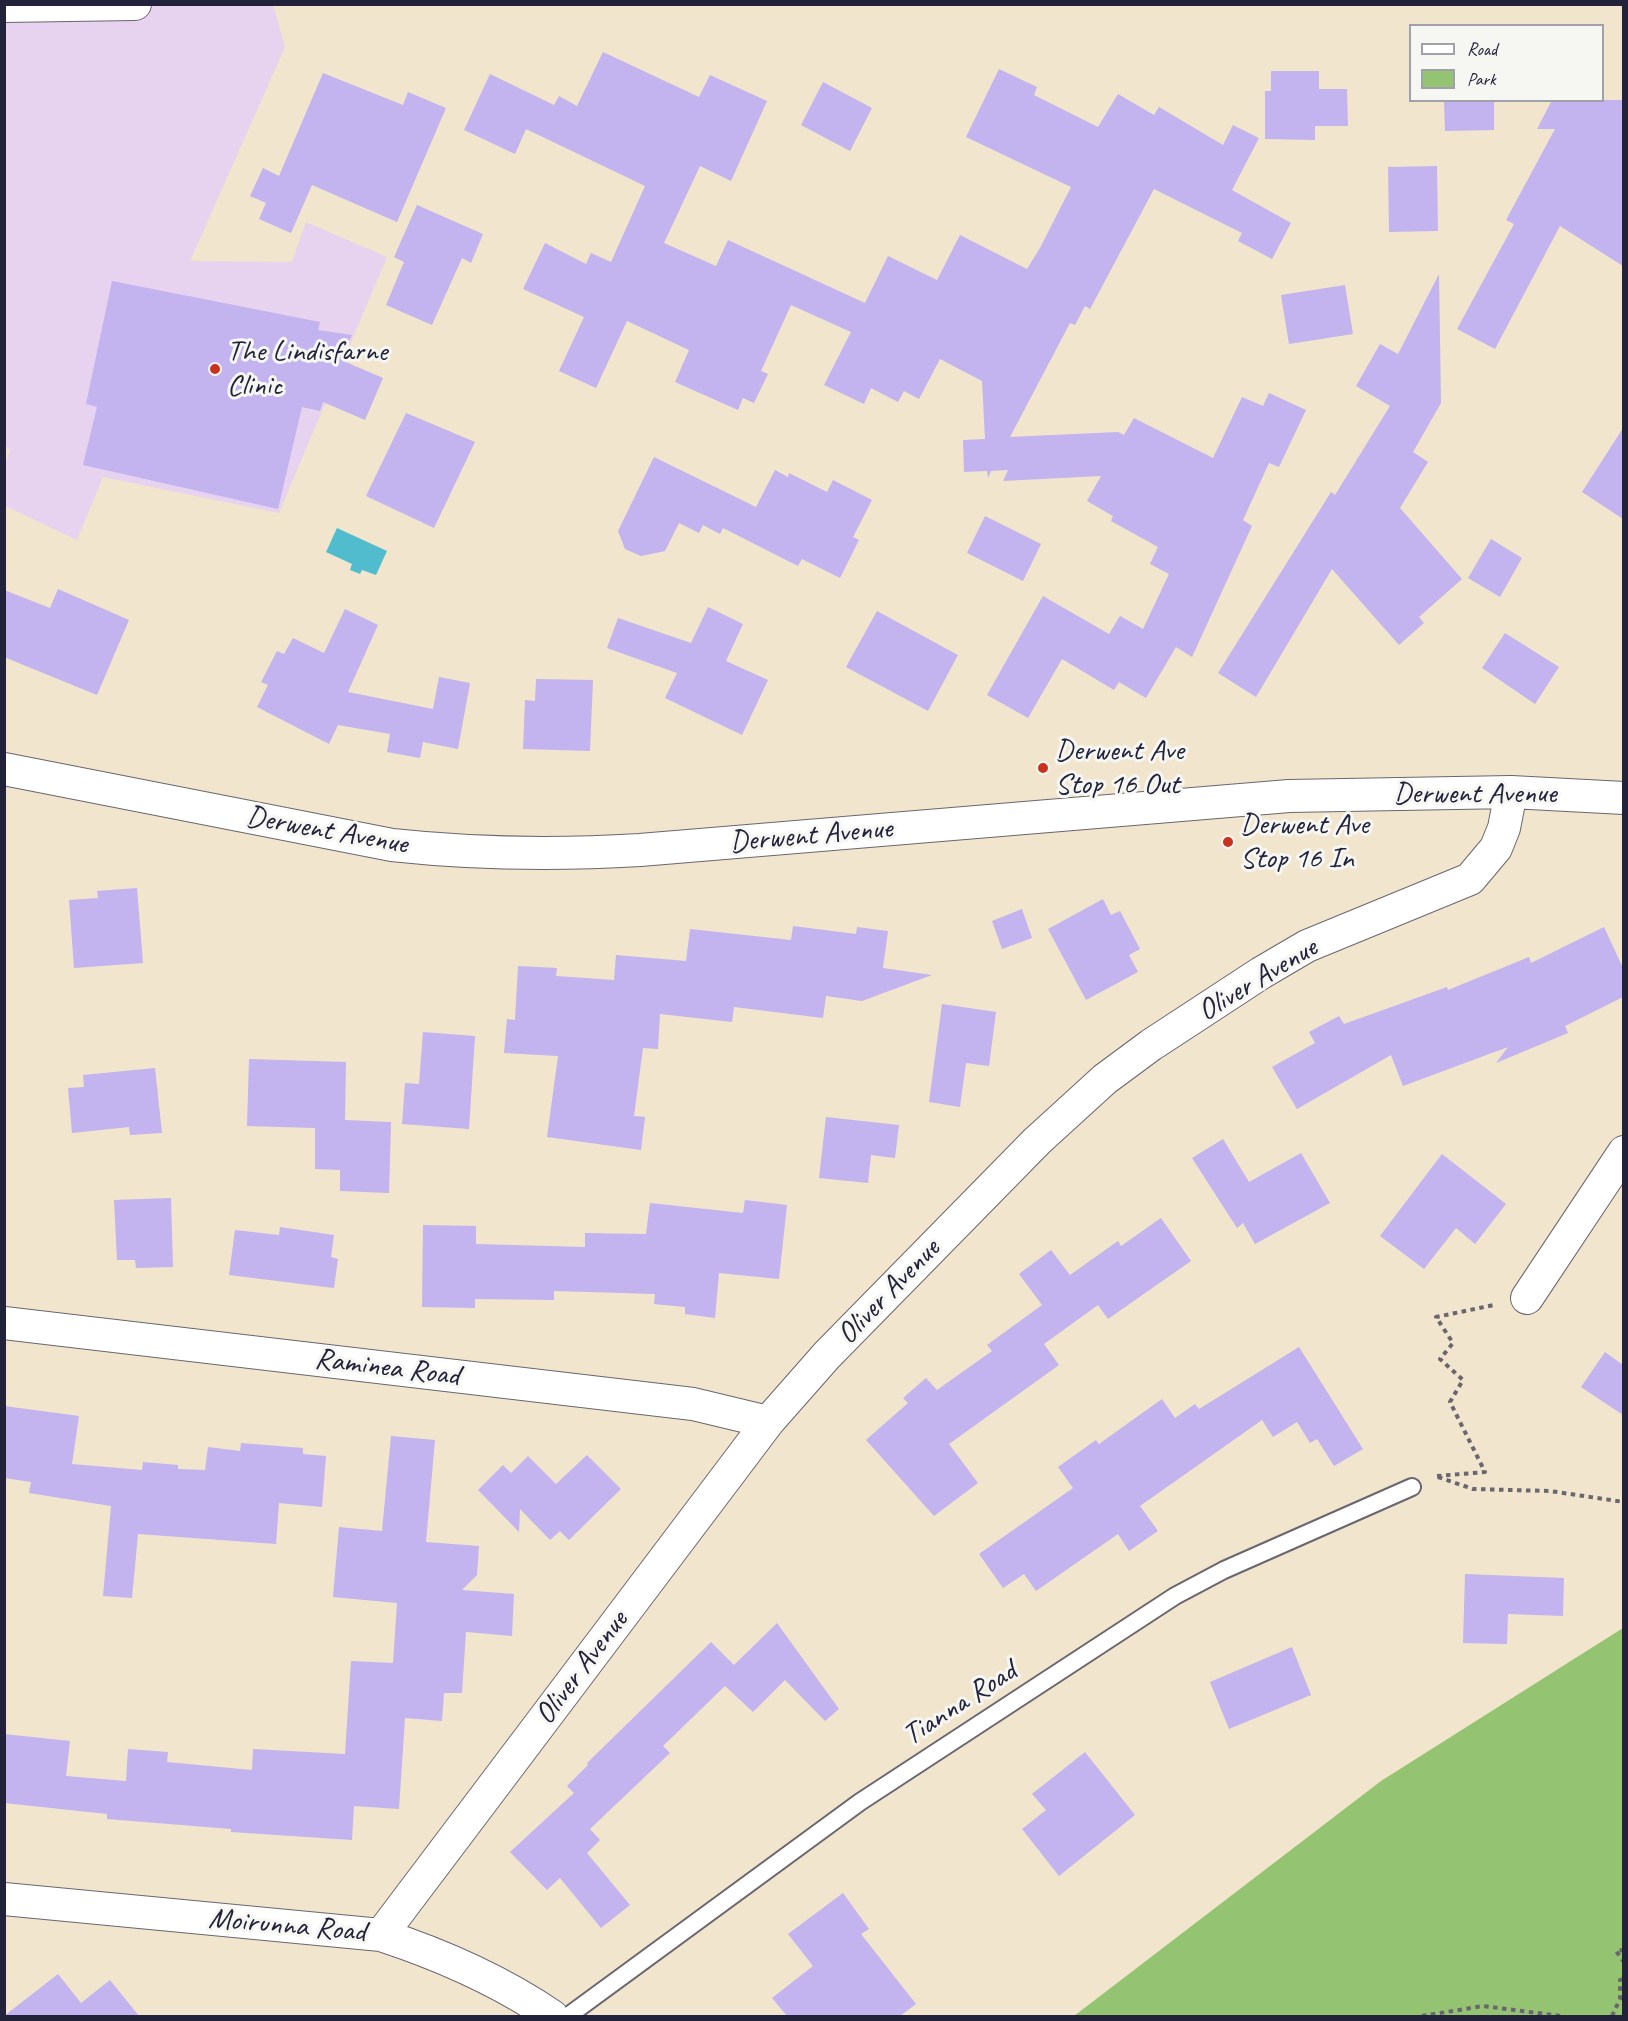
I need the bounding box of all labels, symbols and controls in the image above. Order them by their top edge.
legend [1409,24,1604,102]
text: Road [1467,38,1497,60]
text: Park [1467,68,1496,90]
place label: The Lindisfarne Clinic [227,334,387,404]
marker: The Lindisfarne Clinic [208,362,222,376]
place label: Derwent Ave Stop 16 Out [1055,733,1184,804]
marker: Derwent Ave Stop 16 Out [1036,761,1050,775]
street label: Derwent Avenue [1393,776,1557,812]
street label: Derwent Avenue [244,799,410,863]
place label: Derwent Ave Stop 16 In [1240,807,1369,878]
street label: Derwent Avenue [728,811,894,861]
marker: Derwent Ave Stop 16 In [1221,835,1235,849]
street label: Oliver Avenue [1192,930,1324,1030]
street label: Oliver Avenue [830,1232,948,1352]
street label: Raminea Road [313,1341,461,1395]
street label: Oliver Avenue [528,1604,636,1732]
street label: Tianna Road [896,1654,1024,1754]
street label: Moirunna Road [207,1901,367,1951]

